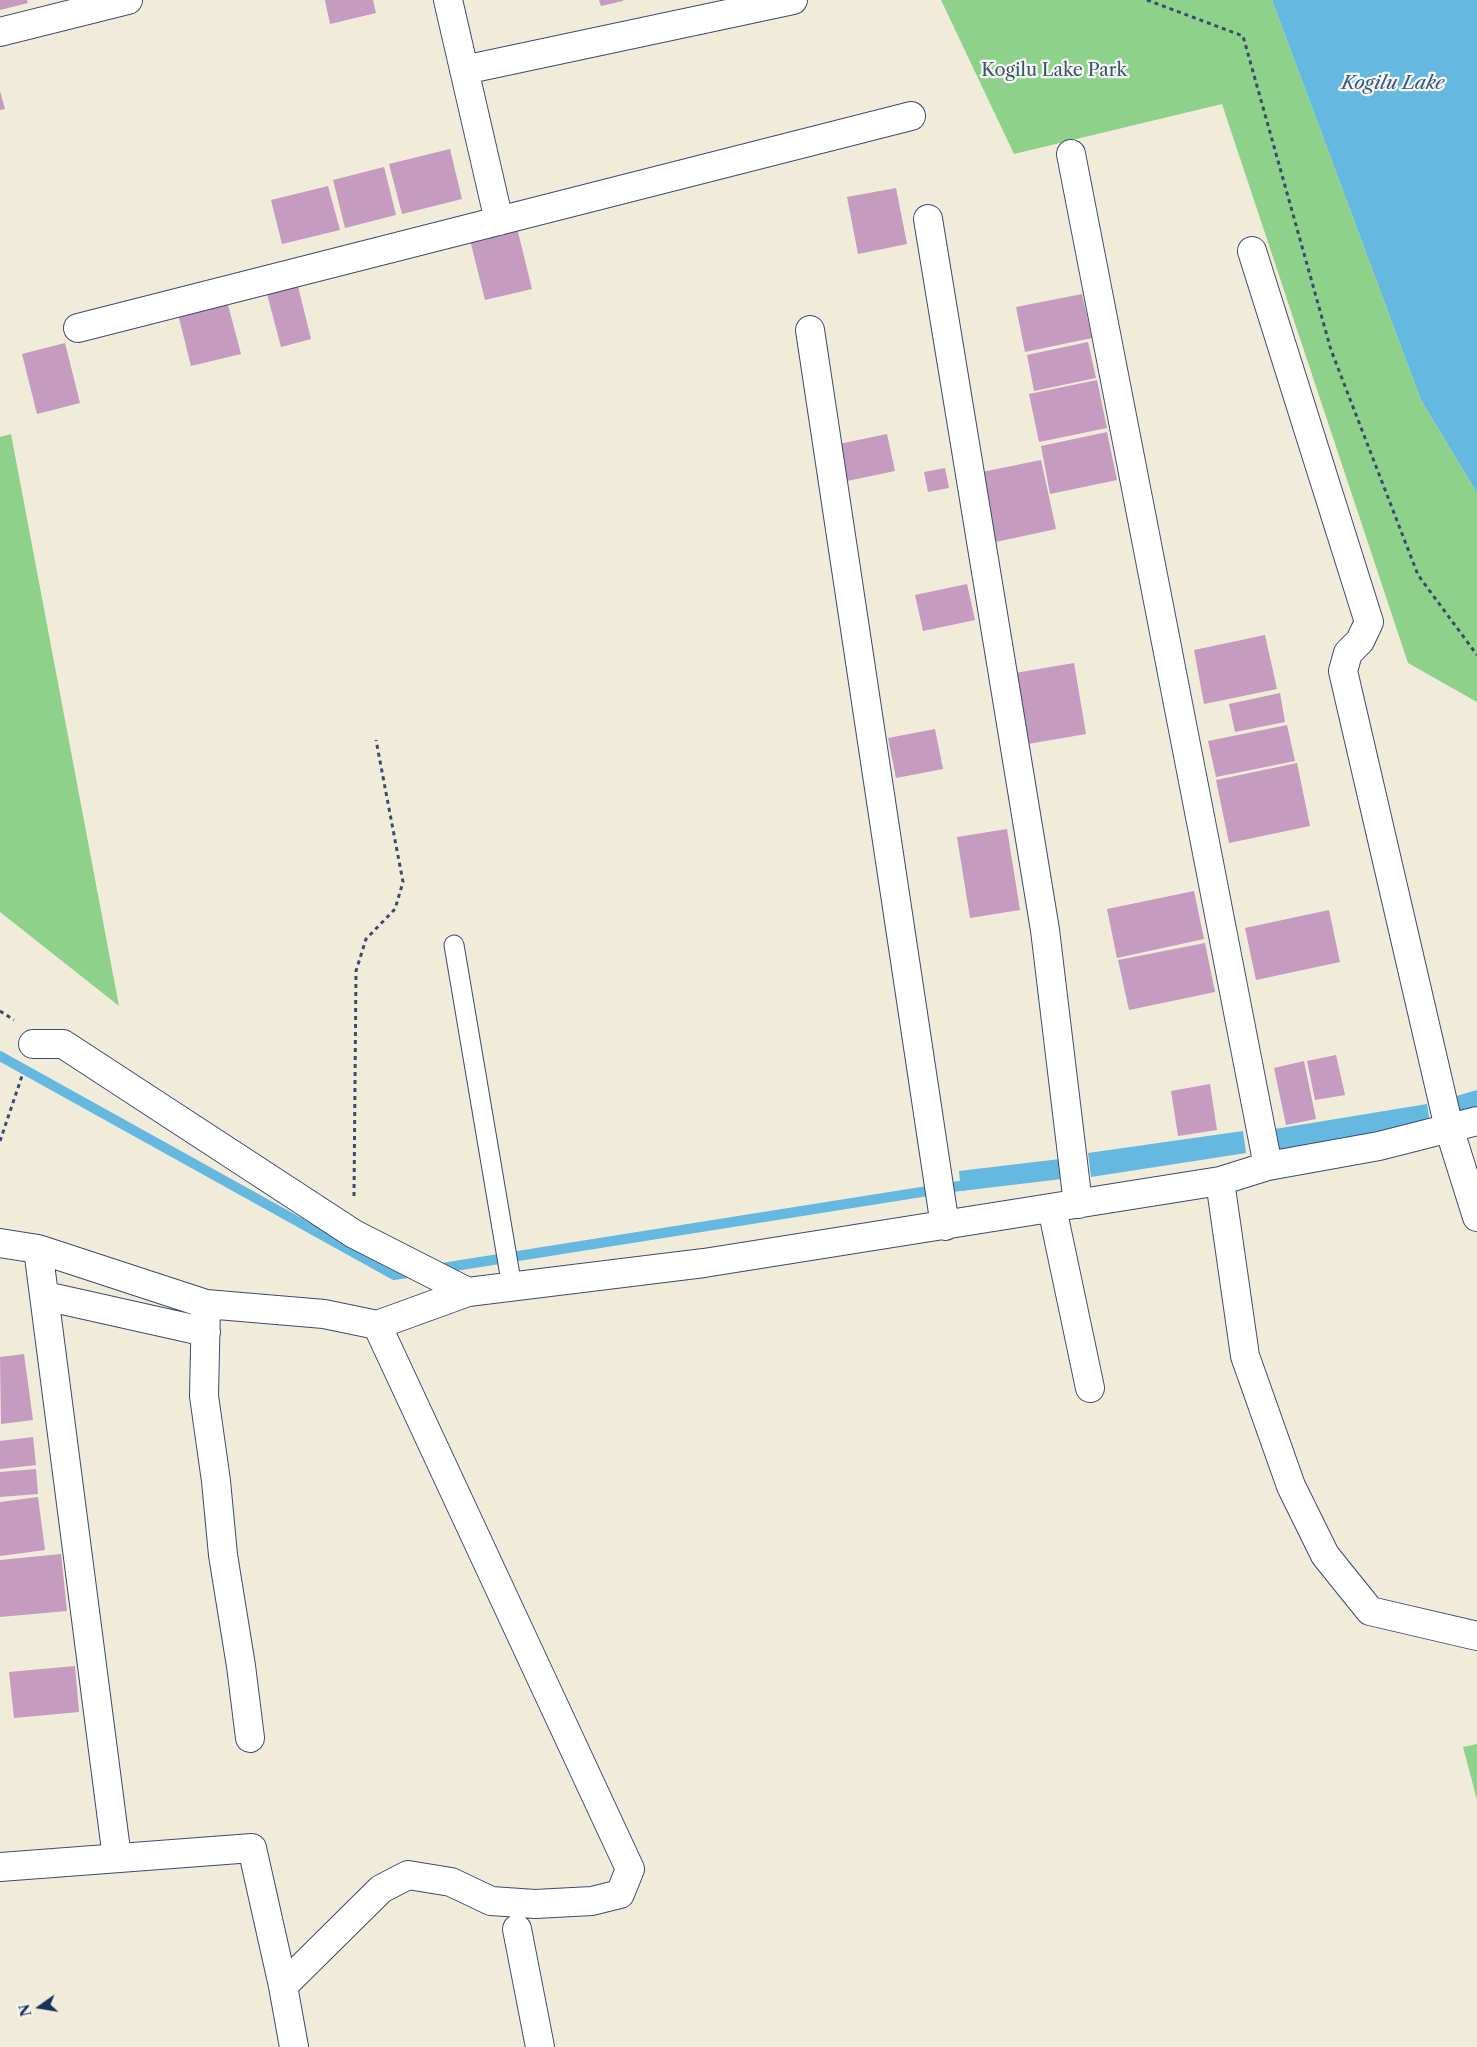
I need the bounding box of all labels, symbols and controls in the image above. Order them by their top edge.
park label: Kogilu Lake Park [981,60,1127,82]
water label: Kogilu Lake [1342,73,1444,95]
north arrow [15,1982,65,2032]
text: N [15,2002,36,2018]

